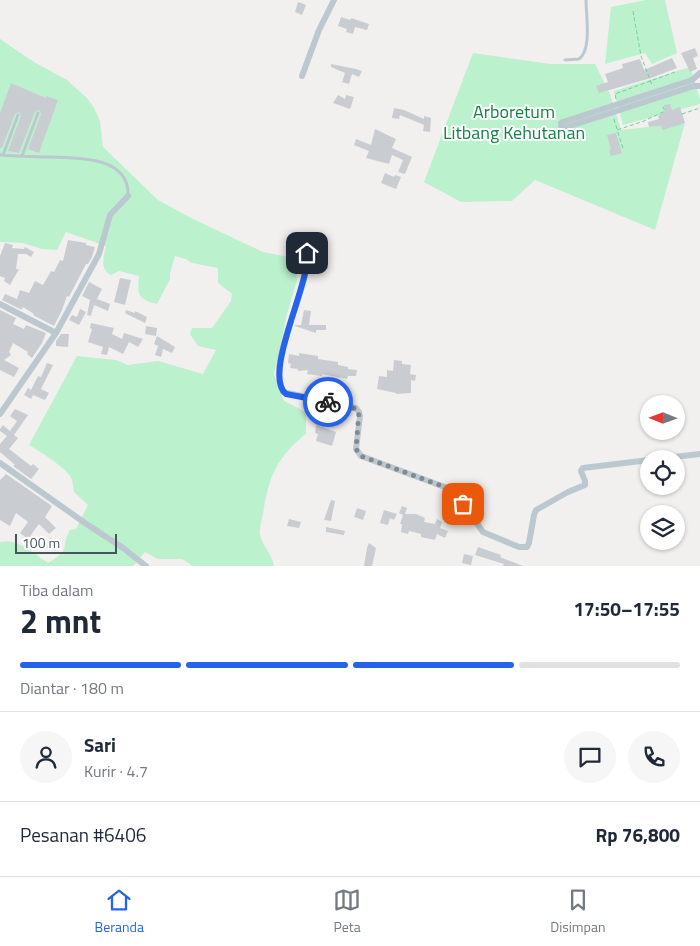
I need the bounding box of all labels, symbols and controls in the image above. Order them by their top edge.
park label: Arboretum Litbang Kehutanan [443,98,585,146]
pin [286,232,328,274]
icon: home [293,239,321,267]
courier [303,377,353,427]
icon: bike [314,388,342,416]
north arrow [640,395,685,440]
map controls [640,395,685,550]
button: locate [640,450,685,495]
pin [442,483,484,525]
icon: bag [449,490,477,518]
button: layers [640,505,685,550]
scale bar [15,531,118,554]
text: 100 m [22,532,60,553]
text: Tiba dalam [20,578,93,602]
text: 17:50–17:55 [573,594,680,623]
text: 2 mnt [20,597,101,645]
text: Diantar · 180 m [20,676,124,700]
text: Sari [84,730,116,759]
button: person [20,731,72,783]
button: chat [564,731,616,783]
button: phone [628,731,680,783]
text: Kurir · 4.7 [84,759,148,783]
text: Pesanan #6406 [20,820,146,849]
text: Rp 76,800 [596,820,680,849]
tab: Beranda [95,886,144,937]
tab: Peta [333,886,361,937]
tab: Disimpan [550,886,605,937]

